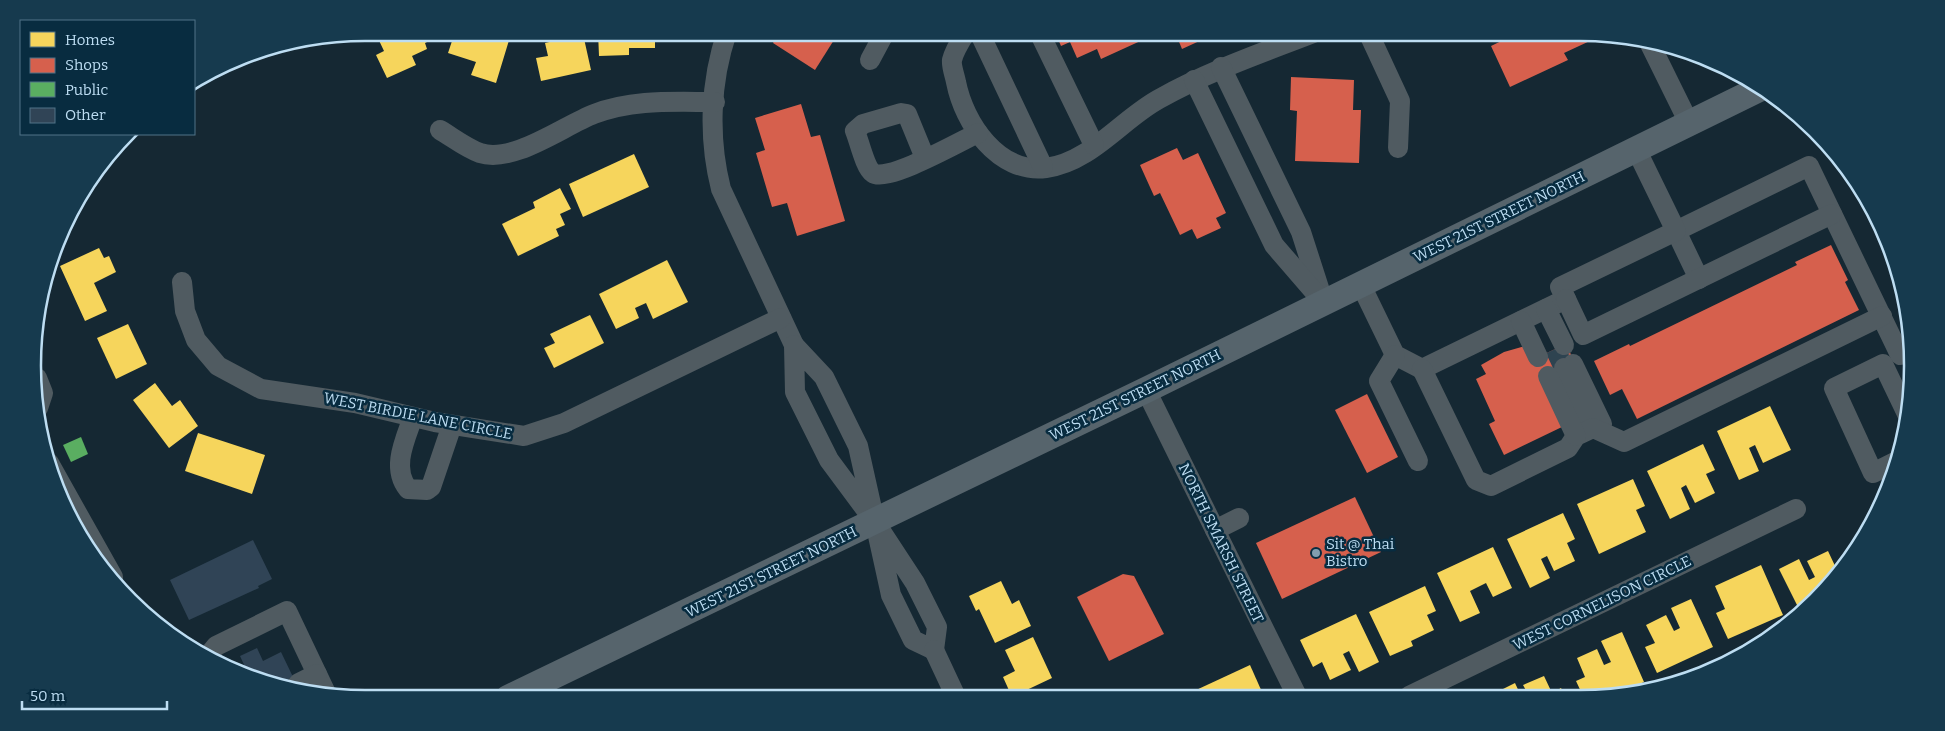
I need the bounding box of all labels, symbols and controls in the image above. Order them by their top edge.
legend [20,20,195,135]
text: Homes [65,31,115,49]
text: Shops [65,56,108,74]
text: Public [65,81,109,99]
text: Other [65,106,106,124]
street label: WEST 21ST STREET NORTH [1410,168,1588,266]
street label: WEST 21ST STREET NORTH [1046,346,1224,444]
street label: WEST BIRDIE LANE CIRCLE [322,389,514,443]
street label: NORTH SMARSH STREET [1175,460,1268,626]
street label: WEST 21ST STREET NORTH [682,523,860,621]
place label: Sit @ Thai Bistro [1326,535,1395,570]
marker: Sit @ Thai Bistro [1310,547,1322,559]
street label: WEST CORNELISON CIRCLE [1510,552,1694,654]
scale bar [22,678,168,710]
text: 50 m [30,687,66,705]

